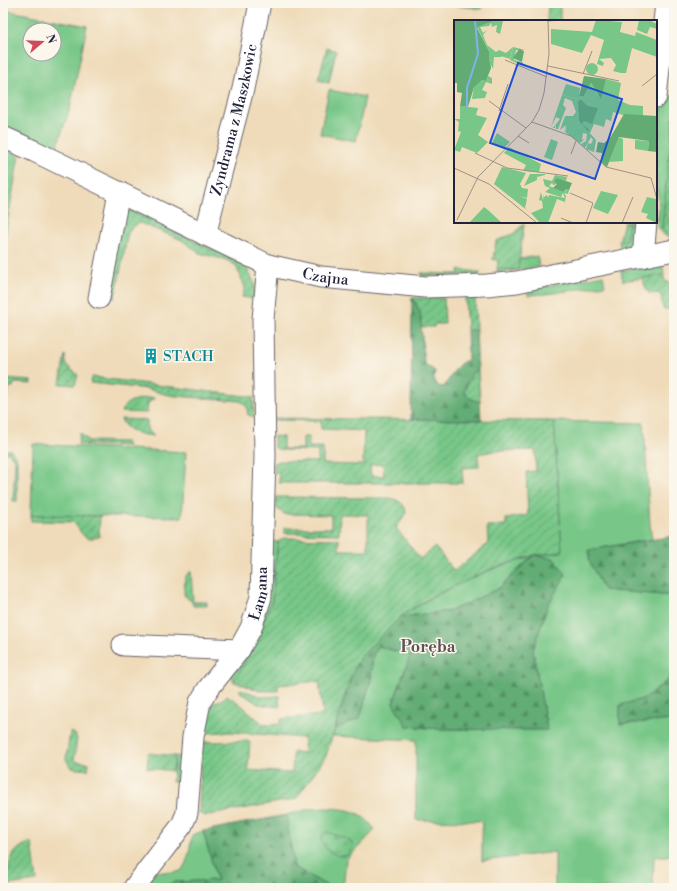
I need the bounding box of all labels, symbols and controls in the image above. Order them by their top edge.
inset map [454,20,657,223]
north arrow [22,22,62,62]
text: N [42,33,59,46]
street label: Zyndrama z Maszkowic [206,42,261,198]
street label: Czajna [300,264,350,289]
building icon: STACH [142,347,160,365]
place label: STACH [163,347,214,366]
street label: Łamana [245,566,272,623]
district label: Poręba [401,637,456,657]

